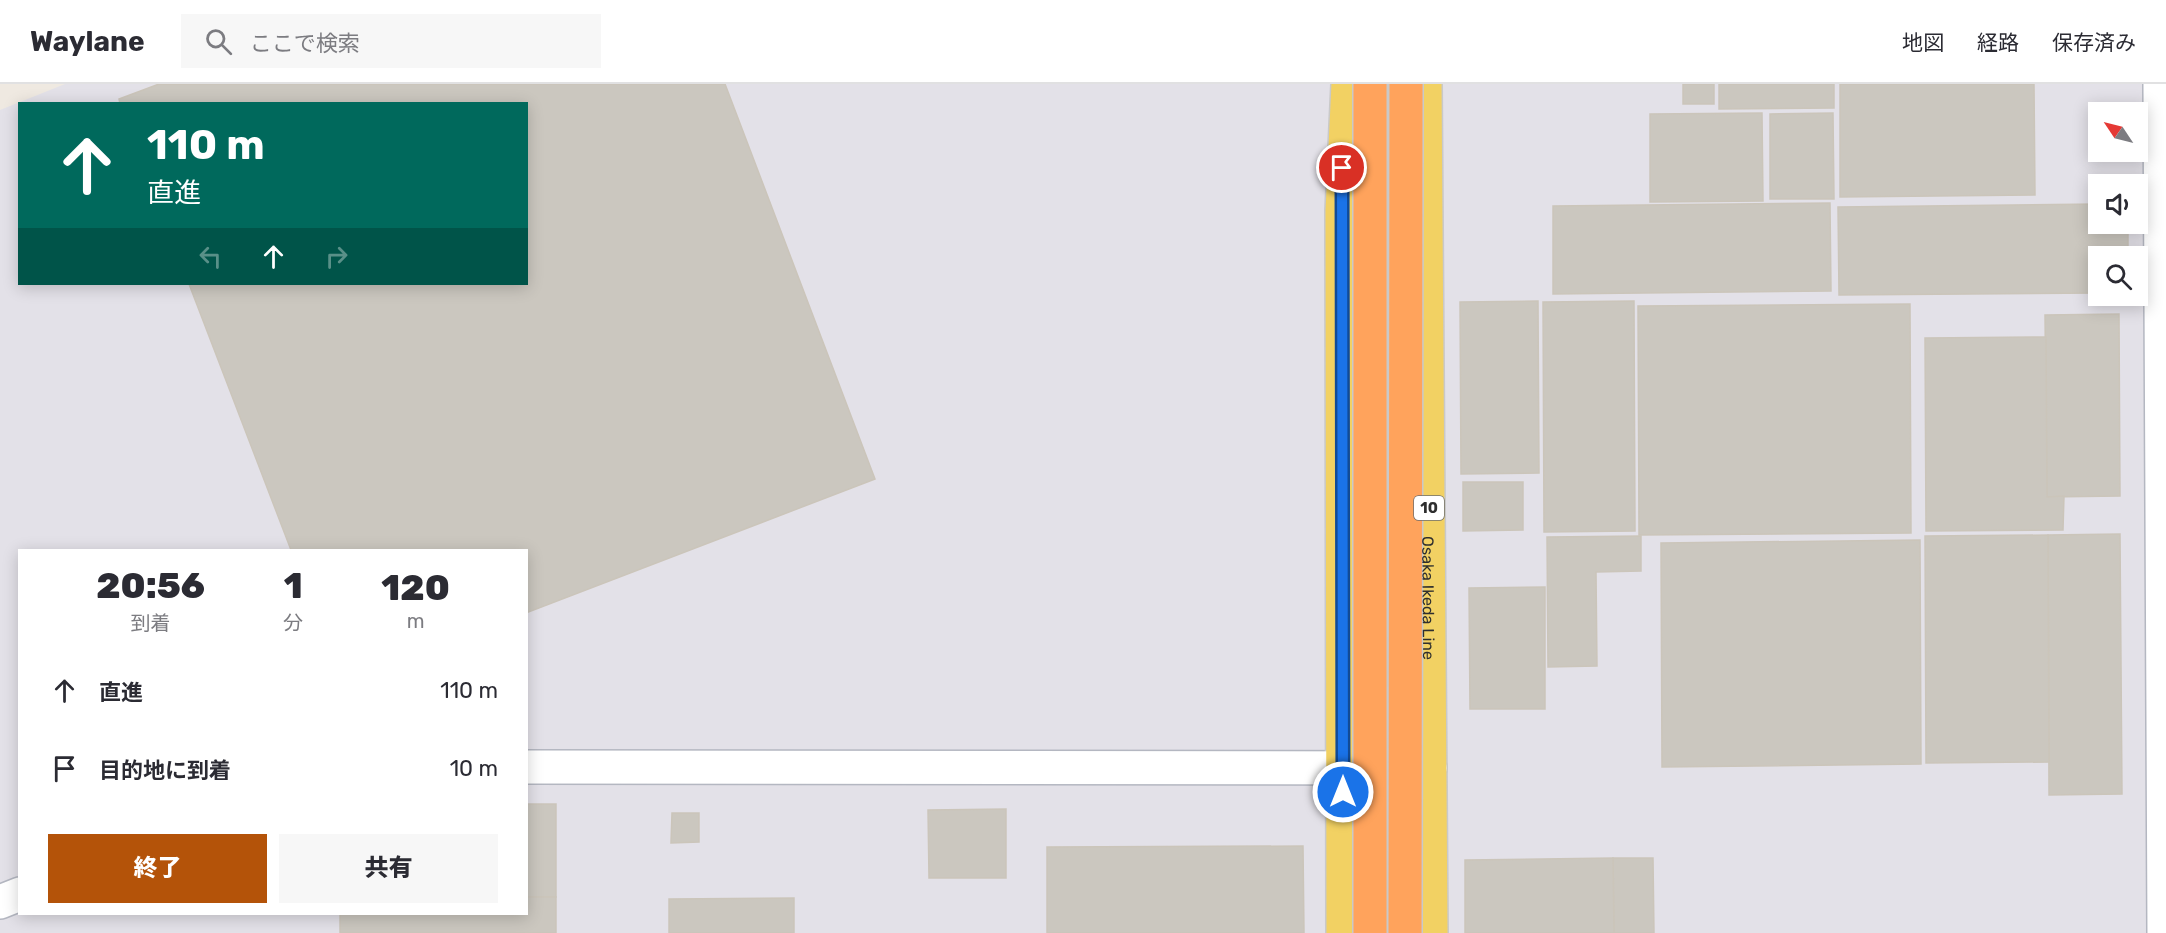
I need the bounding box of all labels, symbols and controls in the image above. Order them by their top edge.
search box [181,14,601,68]
text: Waylane [30,25,145,58]
icon: search [202,25,235,58]
text: ここで検索 [250,30,360,57]
text: 地図 [1902,30,1944,55]
text: 経路 [1977,30,2019,55]
text: 保存済み [2052,30,2136,55]
north arrow [2088,102,2148,162]
map controls [2088,102,2148,306]
text: 110 m [147,120,265,170]
icon: ahead [48,126,126,204]
pin [1316,142,1367,193]
icon: arrive [1325,151,1358,184]
button: sound [2088,174,2148,234]
text: 直進 [147,177,201,209]
icon: left [194,240,227,273]
icon: ahead [257,240,290,273]
icon: right [320,240,353,273]
button: search [2088,246,2148,306]
road number: 10 [1414,496,1444,520]
street label: Osaka Ikeda Line [1418,536,1438,660]
text: 20:56 [96,564,205,607]
text: 1 [284,564,303,607]
text: 120 [381,566,450,609]
text: m [407,609,424,633]
text: 到着 [131,611,171,635]
text: 分 [283,611,303,635]
icon: ahead [48,674,81,707]
text: 110 m [440,677,498,704]
text: 直進 [99,679,143,706]
icon: arrive [48,752,81,785]
text: 10 m [450,755,498,782]
text: 目的地に到着 [99,757,231,784]
position arrow [1311,760,1375,824]
button: 終了 [48,834,267,903]
button: 共有 [279,834,498,903]

